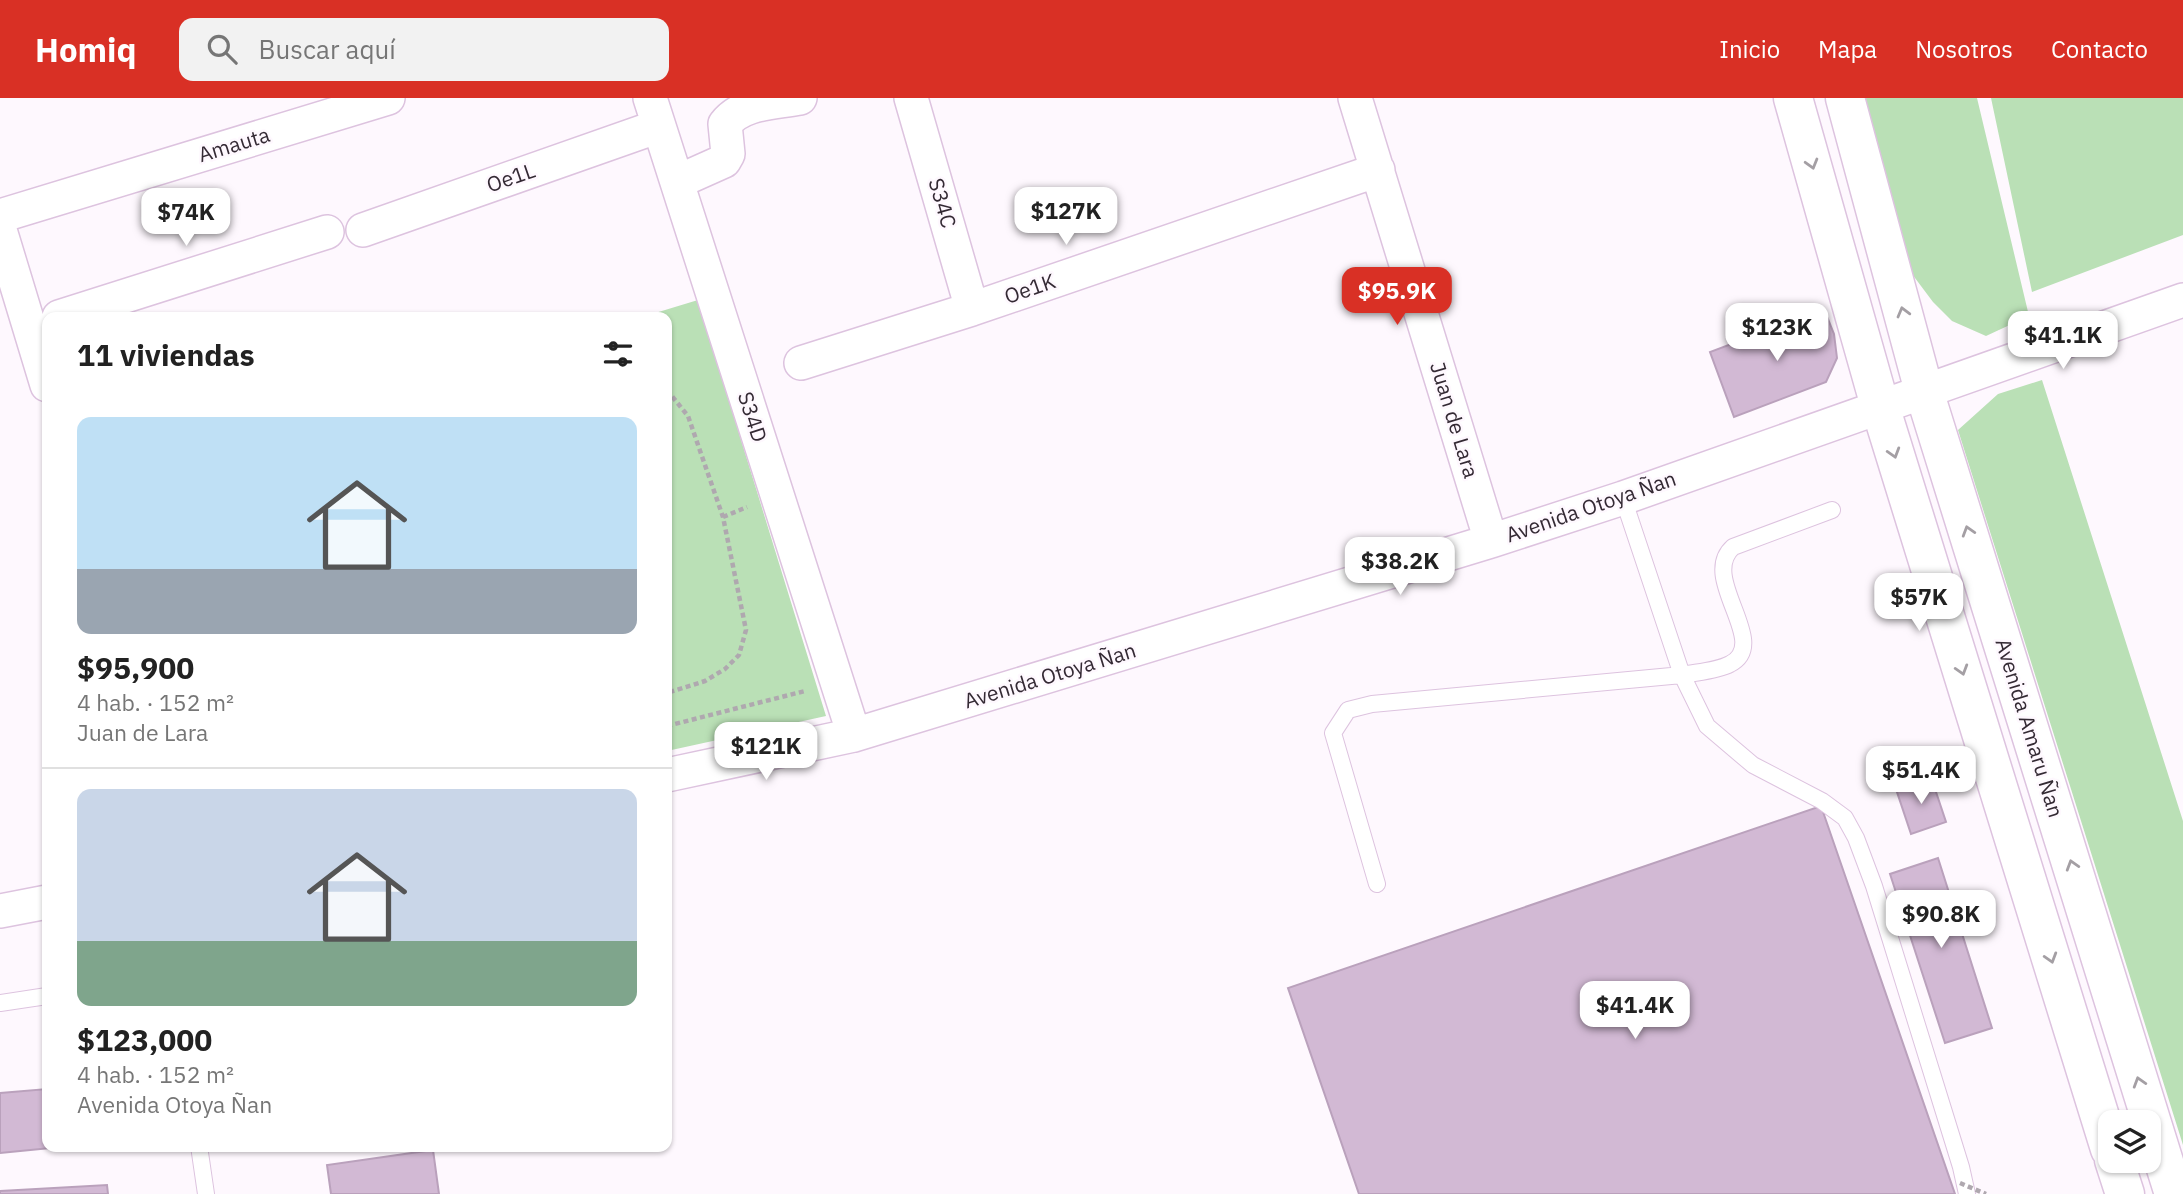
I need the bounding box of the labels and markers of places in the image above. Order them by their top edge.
pin: $74K [145,188,227,248]
pin: $127K [1017,188,1115,247]
pin: $95.9K [1340,268,1454,327]
pin: $123K [1728,303,1826,363]
pin: $41.1K [2006,312,2120,371]
pin: $38.2K [1343,538,1457,597]
pin: $57K [1878,574,1960,633]
pin: $121K [717,722,815,782]
pin: $51.4K [1864,746,1978,806]
pin: $90.8K [1884,890,1998,950]
pin: $41.4K [1578,982,1692,1041]

